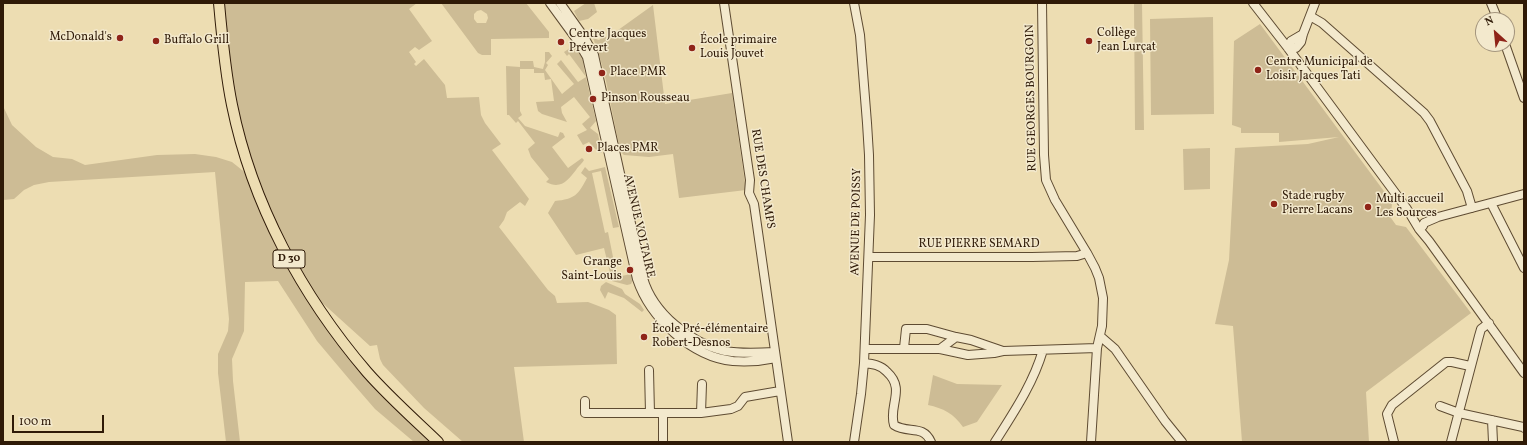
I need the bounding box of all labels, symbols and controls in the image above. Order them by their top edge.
north arrow [1475,12,1515,52]
text: N [1483,13,1497,30]
street label: RUE GEORGES BOURGOIN [1024,24,1040,172]
place label: Collège Jean Lurçat [1097,27,1156,55]
place label: Centre Jacques Prévert [569,28,646,56]
place label: McDonald's [50,31,112,45]
marker: McDonald's [115,33,125,43]
place label: Buffalo Grill [164,34,229,48]
place label: École primaire Louis Jouvet [700,34,777,62]
marker: Buffalo Grill [151,36,161,46]
marker: Collège Jean Lurçat [1084,36,1094,46]
marker: Centre Jacques Prévert [556,37,566,47]
marker: École primaire Louis Jouvet [687,43,697,53]
place label: Centre Municipal de Loisir Jacques Tati [1266,56,1373,84]
marker: Centre Municipal de Loisir Jacques Tati [1253,65,1263,75]
place label: Place PMR [610,66,666,80]
marker: Place PMR [597,68,607,78]
place label: Pinson Rousseau [601,92,690,106]
marker: Pinson Rousseau [588,94,598,104]
street label: RUE DES CHAMPS [747,128,777,230]
place label: Places PMR [597,142,658,156]
marker: Places PMR [584,144,594,154]
street label: AVENUE DE POISSY [849,168,865,276]
street label: AVENUE VOLTAIRE [619,173,657,279]
place label: Stade rugby Pierre Lacans [1282,190,1353,218]
place label: Multi accueil Les Sources [1376,193,1444,221]
marker: Stade rugby Pierre Lacans [1269,199,1279,209]
marker: Multi accueil Les Sources [1363,202,1373,212]
street label: RUE PIERRE SEMARD [919,238,1039,252]
road number: D 30 [273,250,305,268]
place label: Grange Saint-Louis [561,256,622,284]
marker: Grange Saint-Louis [625,265,635,275]
place label: École Pré-élémentaire Robert-Desnos [652,323,768,351]
marker: École Pré-élémentaire Robert-Desnos [639,332,649,342]
scale bar [14,407,106,433]
text: 100 m [19,414,51,430]

